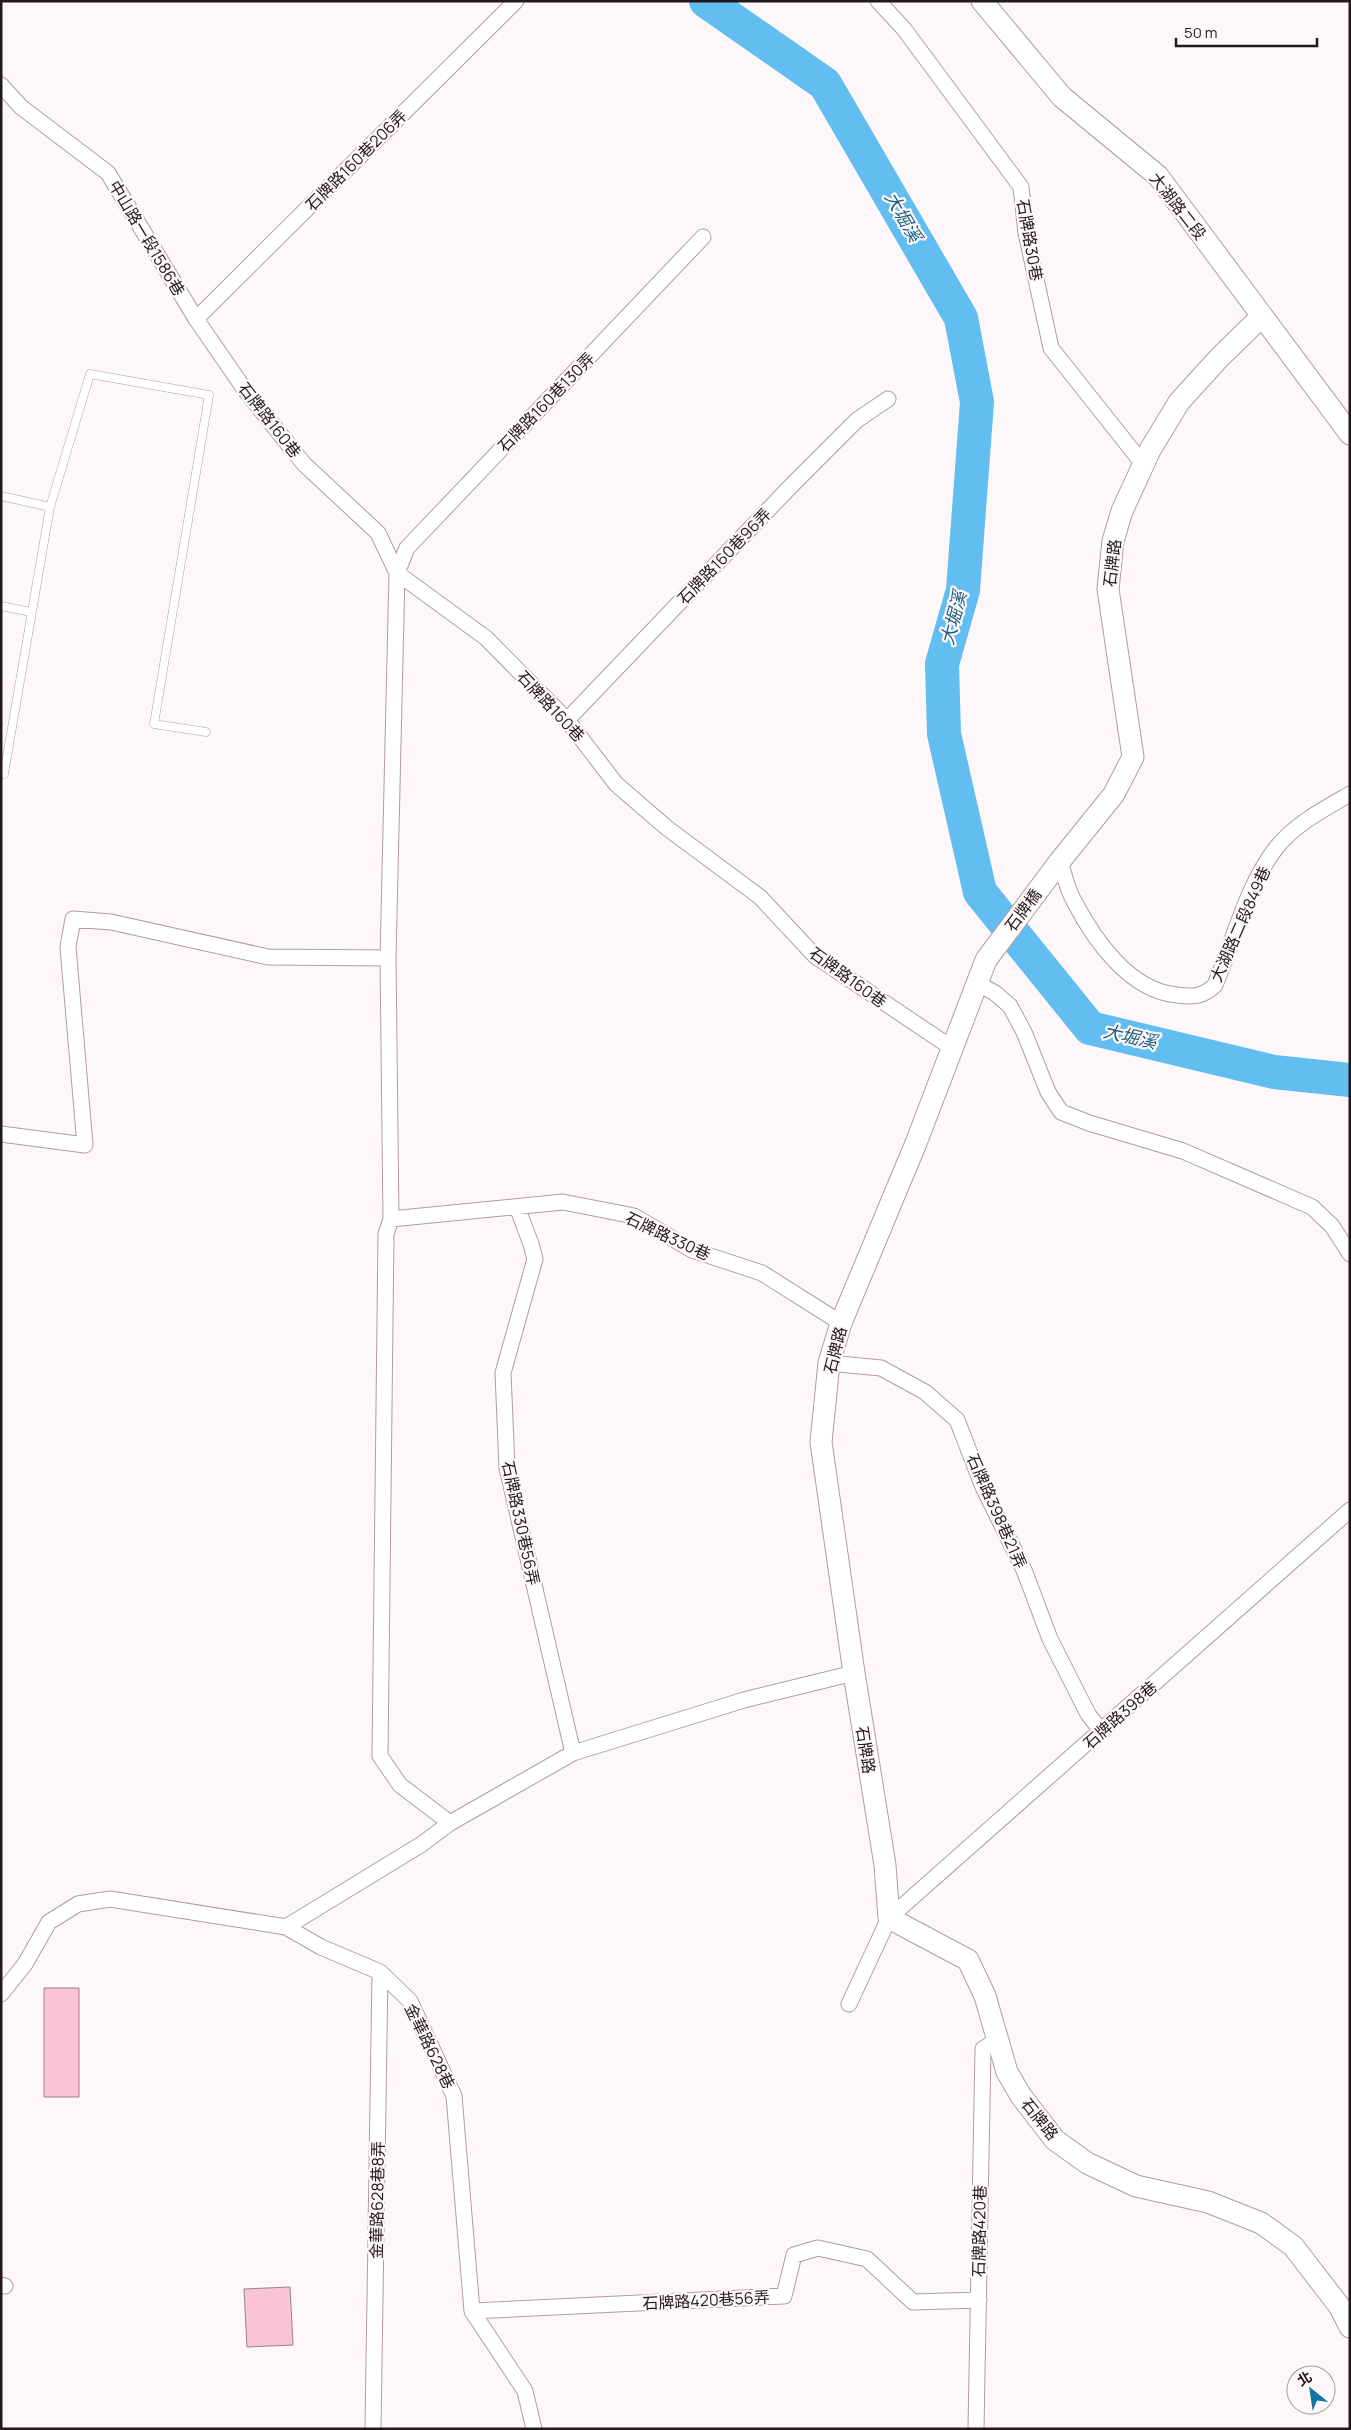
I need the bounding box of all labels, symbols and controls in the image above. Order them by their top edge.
scale bar [1176,15,1317,47]
text: 50 m [1184,22,1218,43]
street label: 石牌路160巷206弄 [301,105,411,215]
street label: 大湖路二段 [1145,168,1211,244]
street label: 中山路一段1586巷 [104,176,190,300]
water label: 大堀溪 [880,187,929,248]
street label: 石牌路30巷 [1012,197,1048,283]
street label: 石牌路160巷130弄 [493,347,599,457]
street label: 石牌路160巷 [234,378,306,462]
street label: 石牌路160巷96弄 [672,503,776,609]
street label: 石牌路 [1098,538,1126,588]
water label: 大堀溪 [934,586,972,647]
street label: 石牌路160巷 [512,666,590,746]
street label: 大湖路二段849巷 [1205,863,1275,985]
street label: 石牌橋 [1000,884,1046,936]
street label: 石牌路160巷 [805,942,891,1012]
water label: 大堀溪 [1101,1018,1162,1054]
street label: 石牌路330巷 [622,1207,714,1265]
street label: 石牌路 [819,1324,851,1376]
street label: 石牌路398巷21弄 [962,1450,1032,1572]
street label: 石牌路330巷56弄 [497,1459,545,1587]
street label: 石牌路398巷 [1078,1676,1162,1754]
street label: 石牌路 [851,1725,881,1775]
street label: 金華路628巷 [400,2000,460,2092]
street label: 石牌路 [1016,2093,1064,2145]
street label: 金華路628巷8弄 [365,2141,389,2259]
street label: 石牌路420巷 [967,2185,991,2277]
street label: 石牌路420巷56弄 [642,2286,770,2314]
north arrow [1286,2365,1336,2415]
text: 北 [1293,2367,1315,2390]

